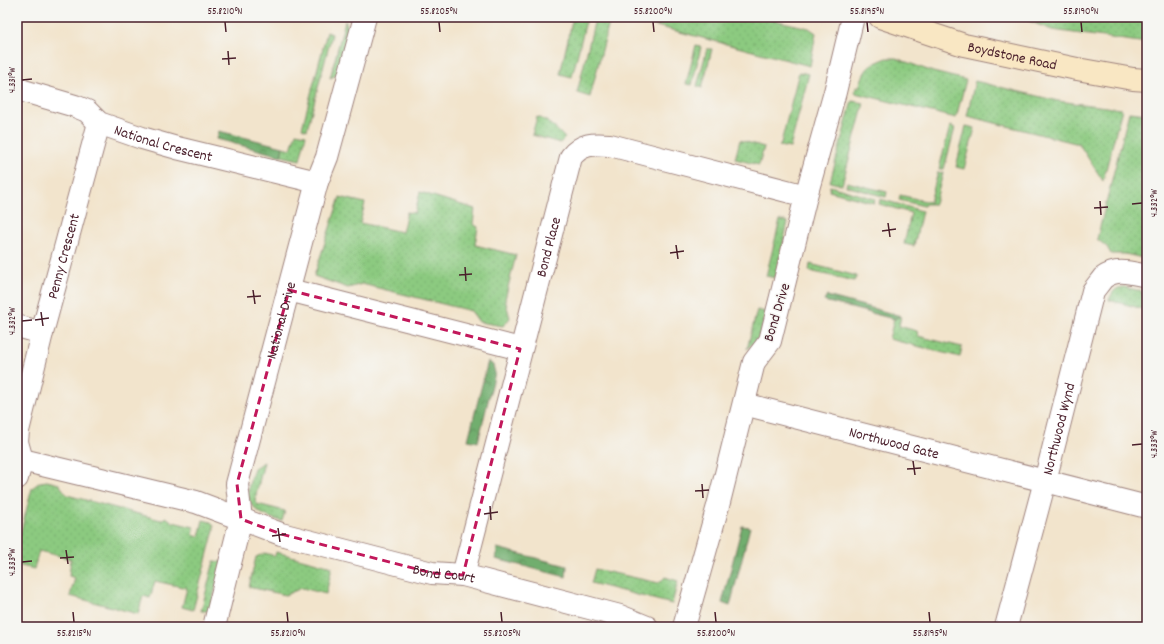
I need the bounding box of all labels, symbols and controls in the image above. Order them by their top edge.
text: 55.8210°N [207,5,243,19]
text: 55.8205°N [420,5,458,19]
text: 55.8200°N [634,5,672,19]
text: 55.8195°N [850,5,884,19]
text: 55.8190°N [1063,5,1099,19]
street label: Boydstone Road [965,37,1059,77]
text: 4.331°W [6,67,20,93]
street label: National Crescent [111,120,215,169]
text: 4.332°W [1148,189,1162,217]
street label: Penny Crescent [43,211,87,302]
street label: Bond Place [531,214,568,280]
street label: National Drive [262,279,303,362]
street label: Bond Drive [759,280,797,345]
text: 4.332°W [6,307,20,335]
street label: Northwood Wynd [1038,381,1082,478]
street label: Northwood Gate [846,422,942,467]
text: 4.333°W [1148,430,1162,458]
text: 4.333°W [6,548,20,576]
street label: Bond Court [410,559,478,591]
text: 55.8215°N [57,627,91,641]
text: 55.8210°N [270,627,306,641]
text: 55.8205°N [483,627,521,641]
text: 55.8200°N [697,627,735,641]
text: 55.8195°N [913,627,947,641]

